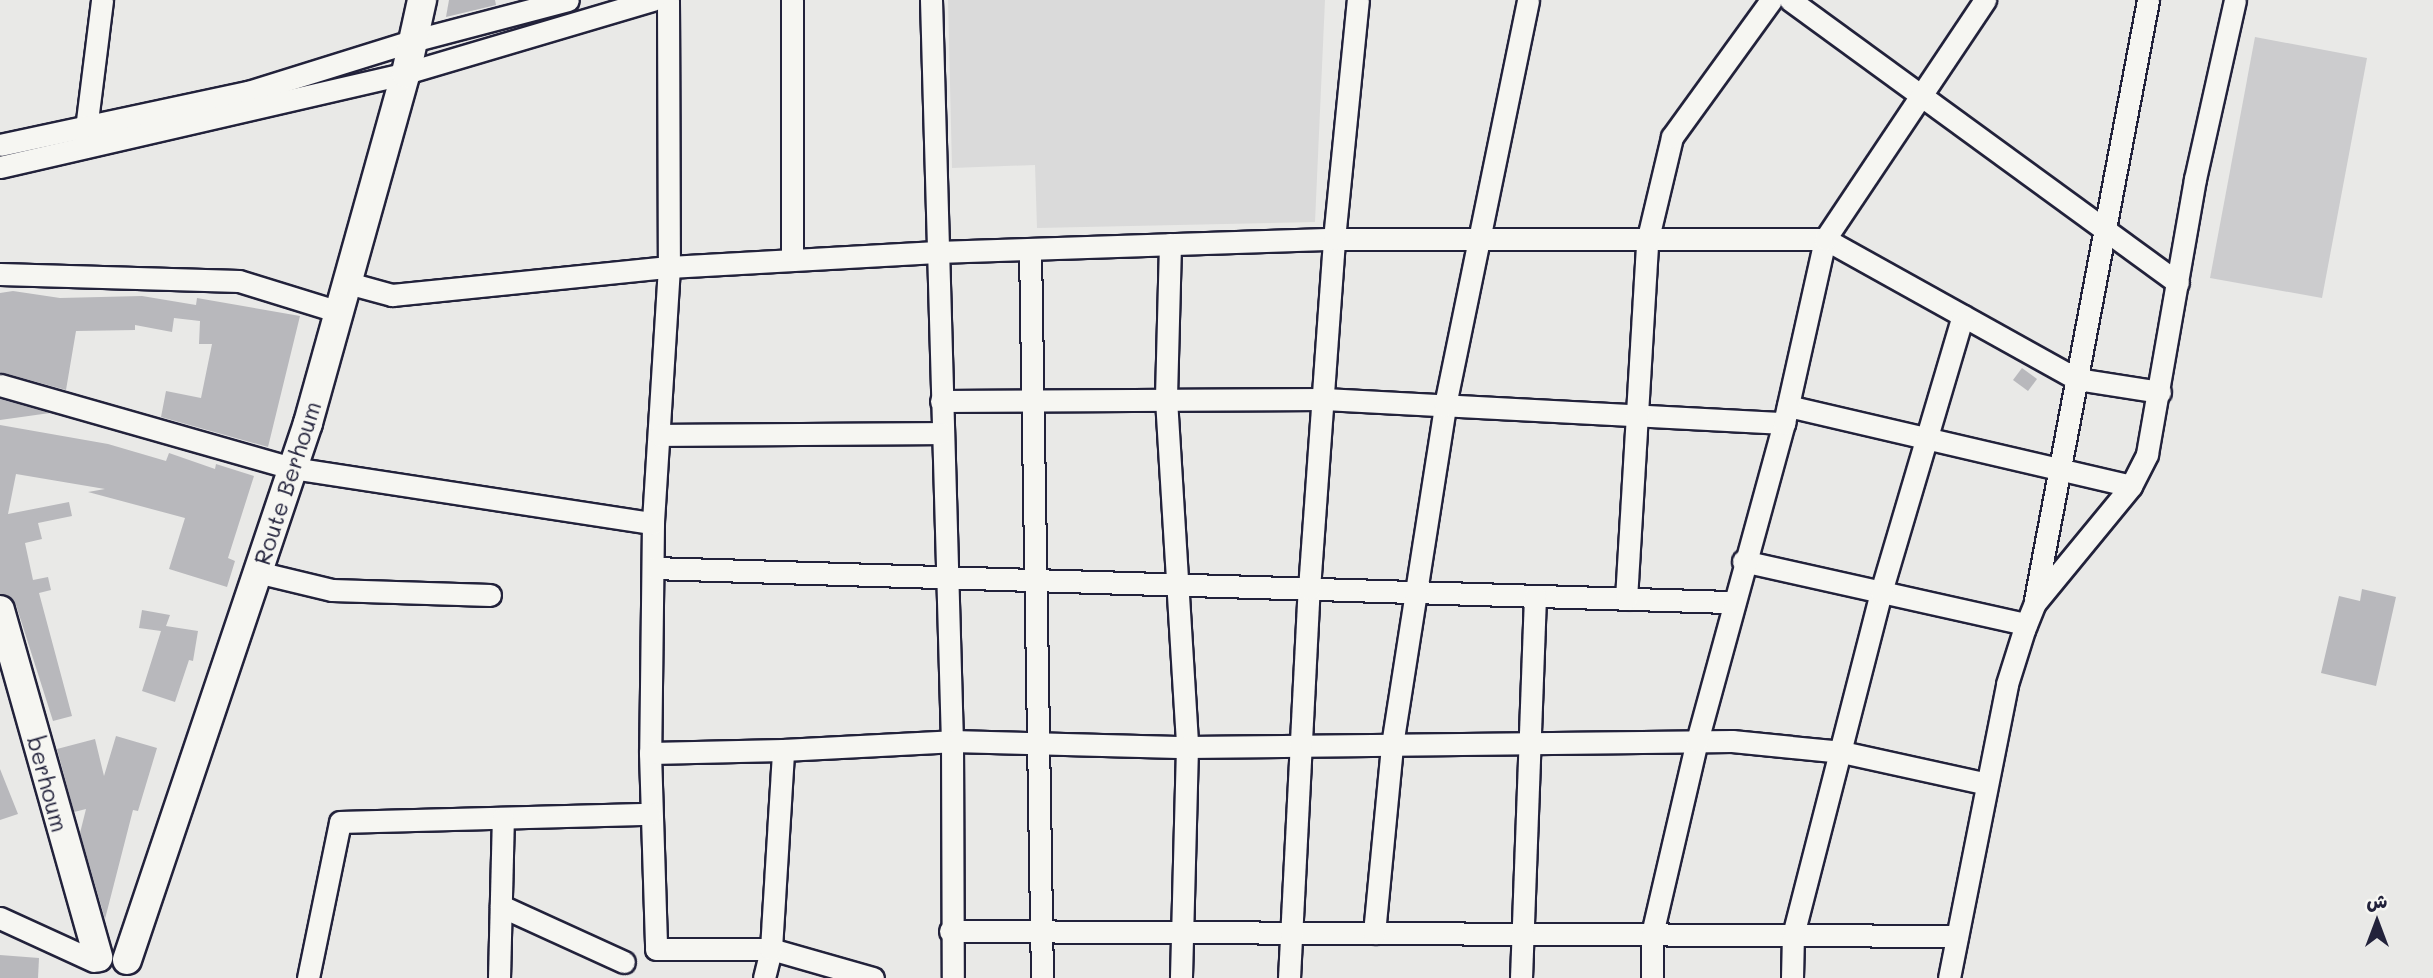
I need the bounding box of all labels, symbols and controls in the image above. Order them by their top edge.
street label: Route Berhoum [248,398,326,568]
street label: berhoum [22,733,74,835]
north arrow [2342,887,2412,957]
text: ش [2367,888,2387,913]

